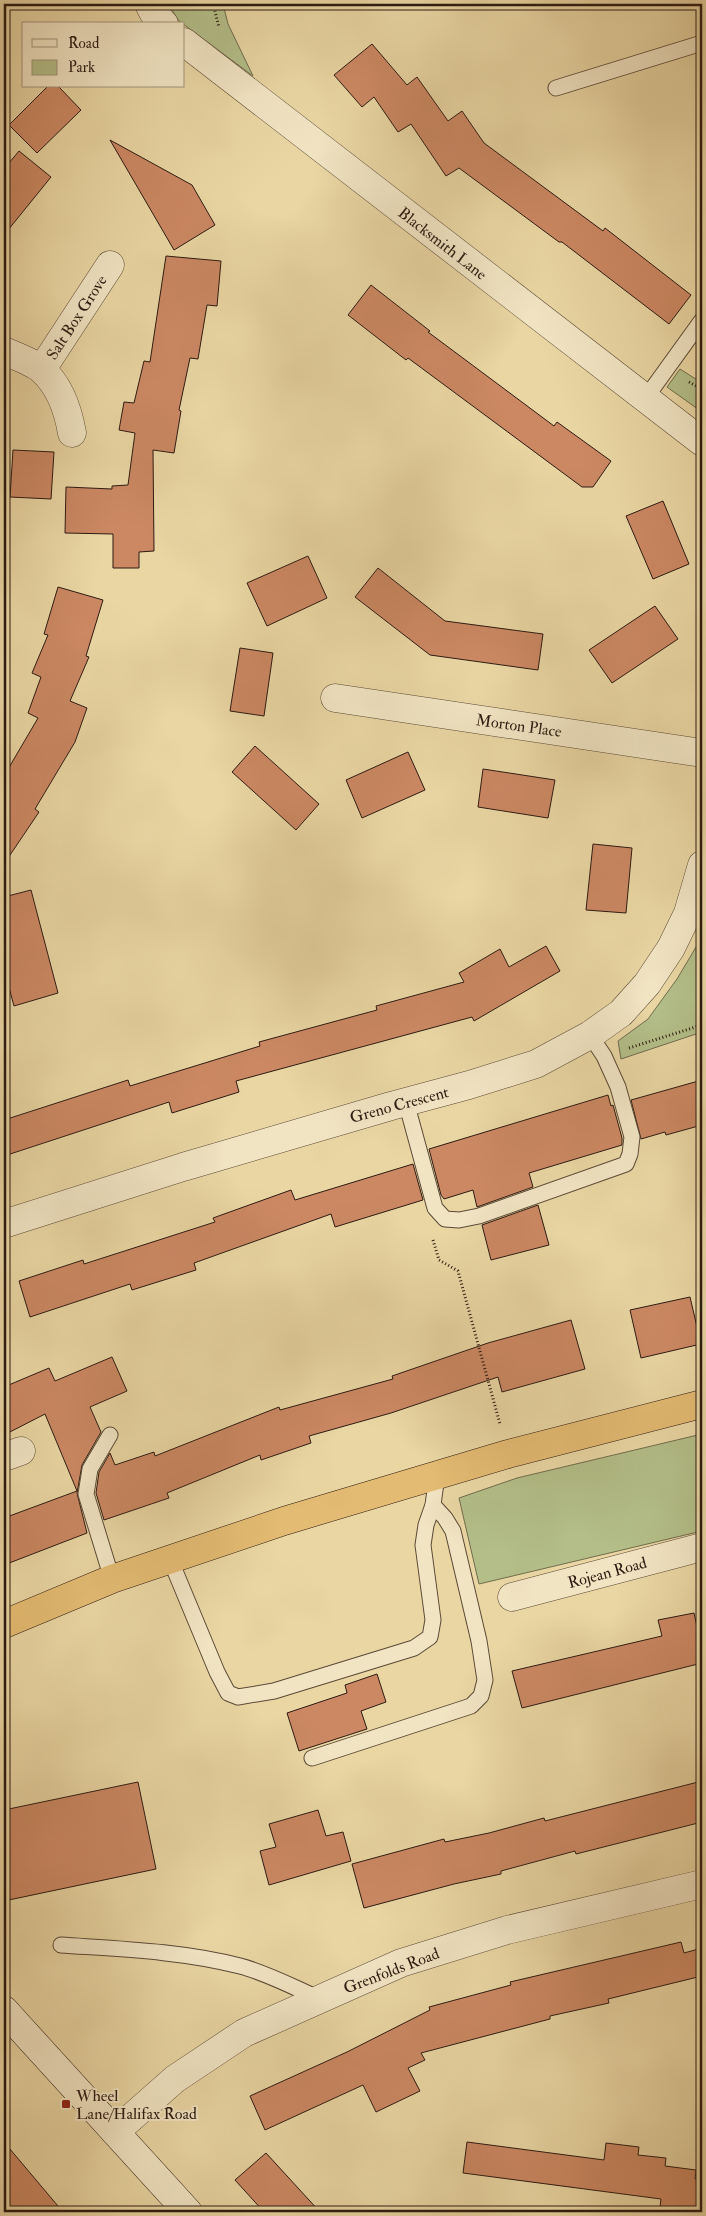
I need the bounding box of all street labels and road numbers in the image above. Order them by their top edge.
street label: Blacksmith Lane [394,203,491,285]
street label: Salt Box Grove [42,271,112,364]
street label: Morton Place [475,710,563,742]
street label: Greno Crescent [348,1082,451,1128]
street label: Rojean Road [566,1553,649,1593]
street label: Grenfolds Road [341,1943,442,1998]

